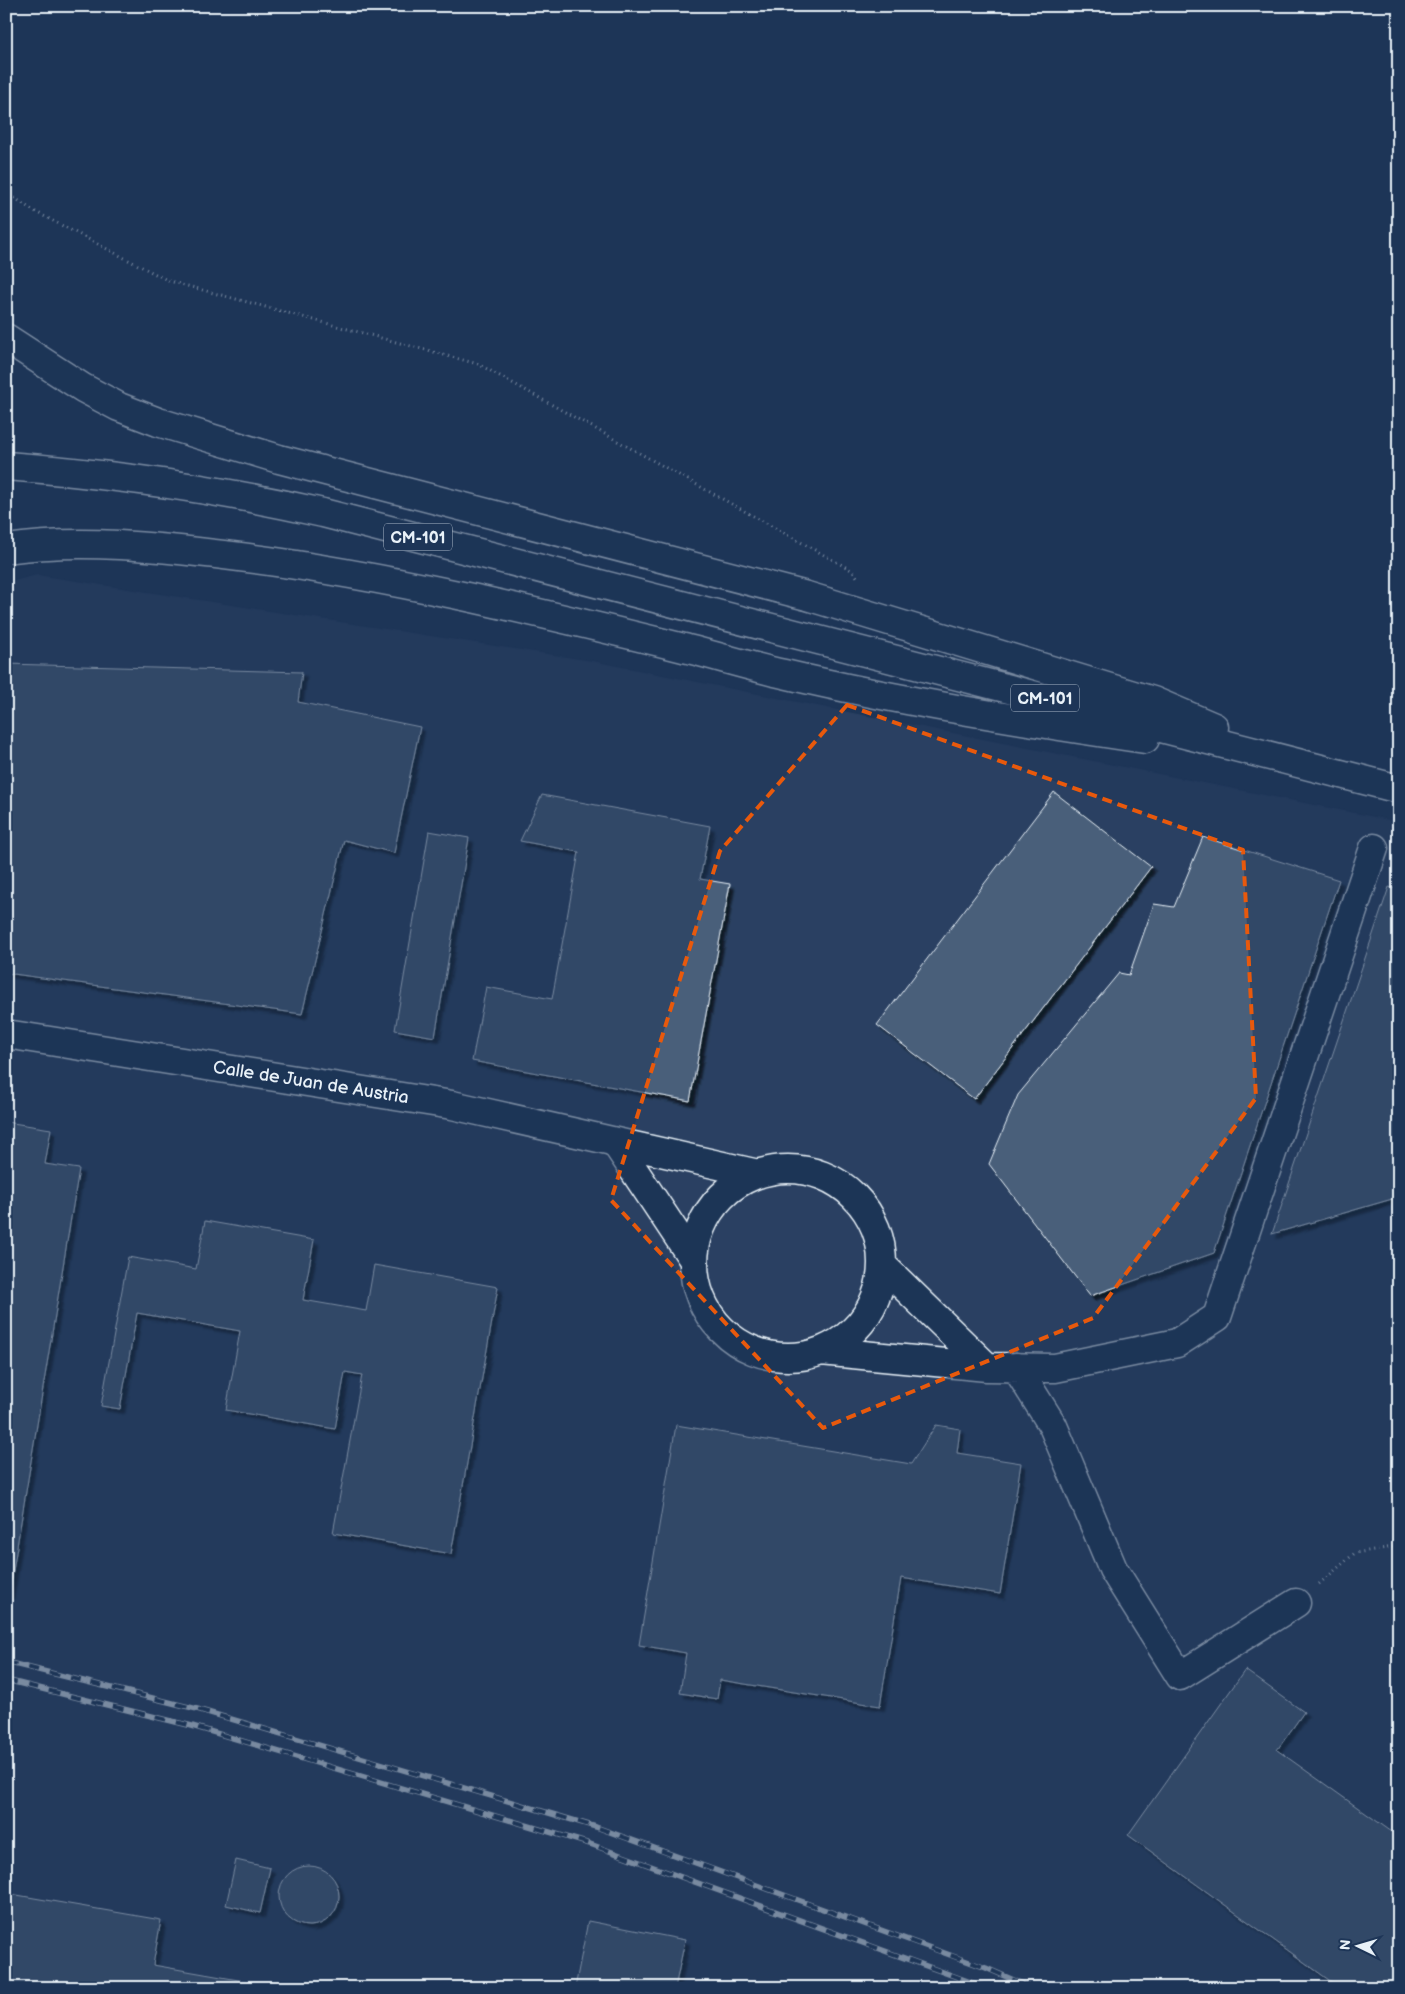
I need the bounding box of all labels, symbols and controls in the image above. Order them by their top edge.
road number: CM-101 [384,524,452,550]
road number: CM-101 [1011,684,1079,711]
street label: Calle de Juan de Austria [212,1057,410,1108]
north arrow [1332,1922,1382,1972]
text: N [1337,1939,1354,1951]

